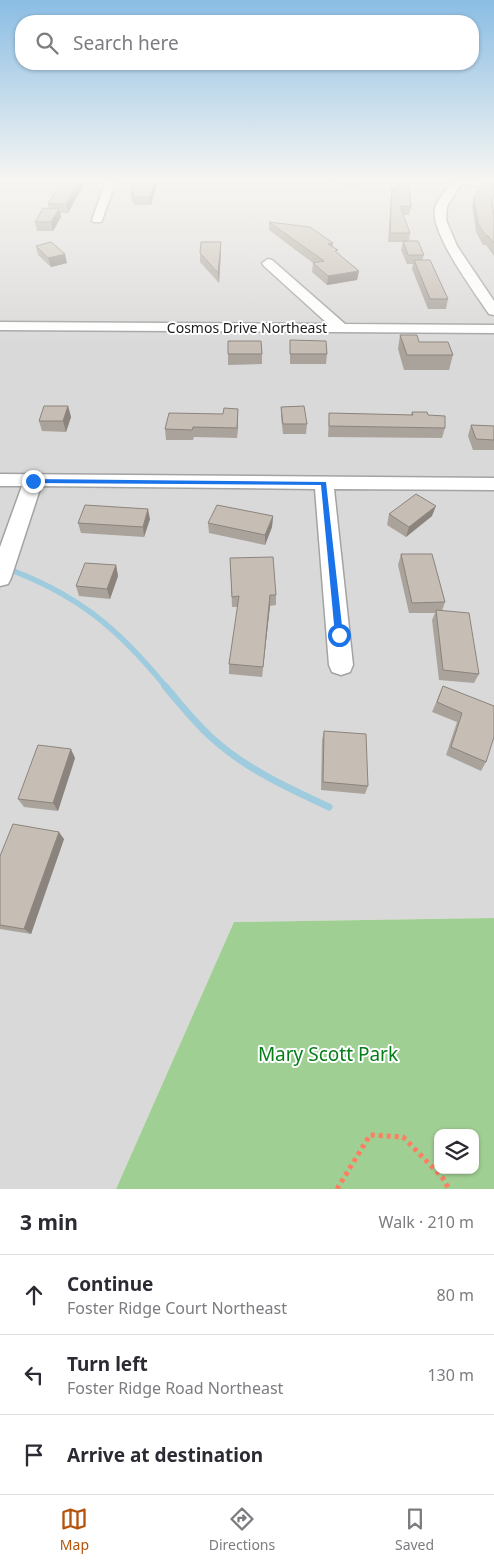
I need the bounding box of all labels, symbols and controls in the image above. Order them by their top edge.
search box [15,15,479,70]
icon: search [33,29,61,57]
text: Search here [73,30,179,56]
street label: Cosmos Drive Northeast [167,318,327,337]
route end [22,470,45,493]
route start [328,624,351,647]
park label: Mary Scott Park [258,1041,398,1067]
map controls [434,1129,479,1174]
button: layers [434,1129,479,1174]
text: 3 min [20,1208,78,1236]
text: Walk · 210 m [379,1211,474,1233]
text: Continue [67,1271,153,1297]
icon: ahead [20,1281,48,1309]
text: 80 m [437,1284,474,1306]
text: Foster Ridge Court Northeast [67,1297,287,1319]
text: Turn left [67,1351,148,1377]
icon: left [20,1361,48,1389]
text: 130 m [427,1364,474,1386]
text: Foster Ridge Road Northeast [67,1377,283,1399]
icon: arrive [20,1441,48,1469]
text: Arrive at destination [67,1442,263,1468]
tab: Map [60,1505,89,1554]
tab: Directions [209,1505,275,1554]
tab: Saved [395,1505,434,1554]

